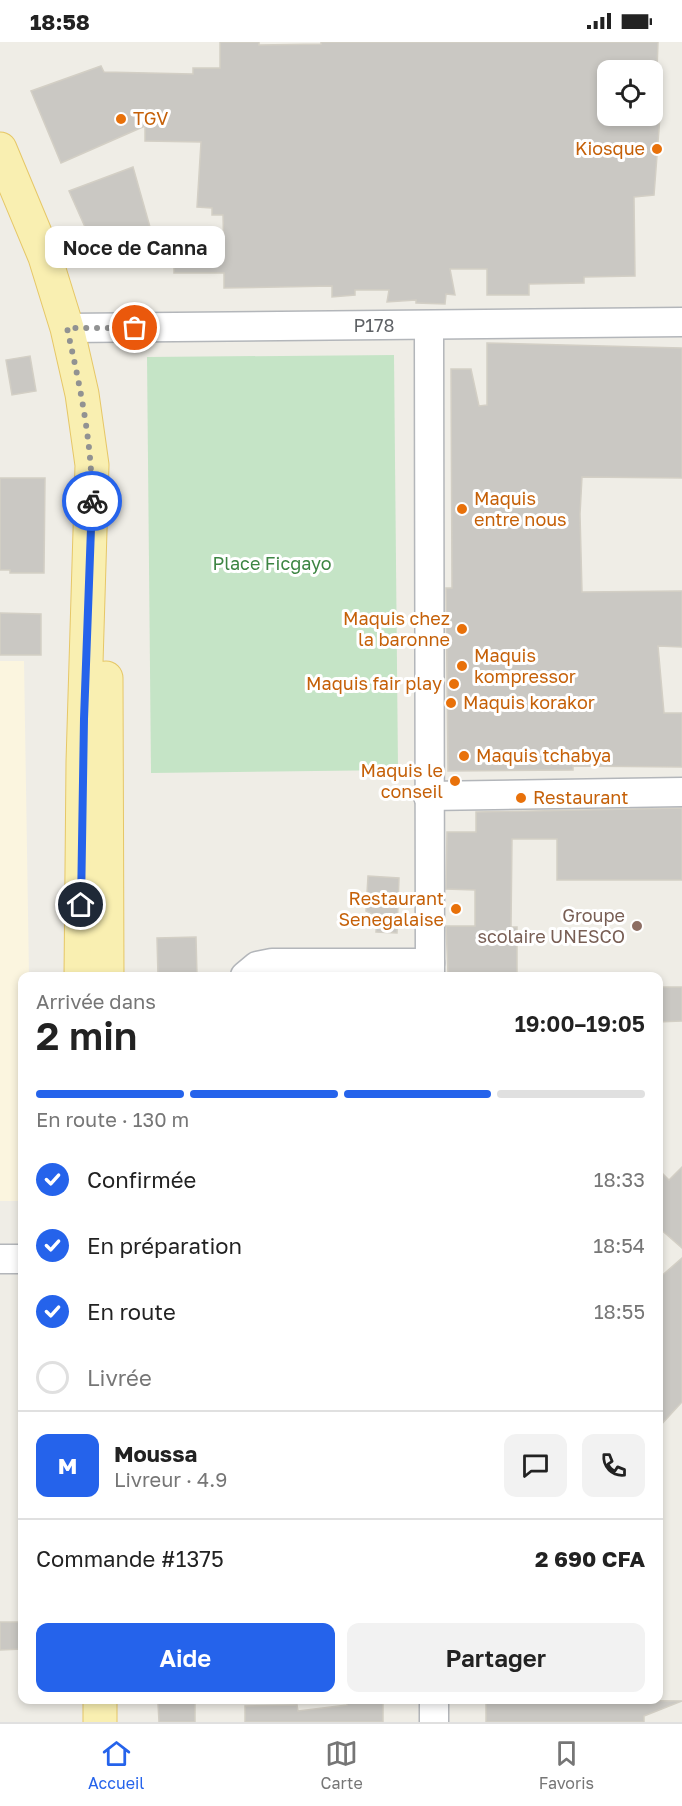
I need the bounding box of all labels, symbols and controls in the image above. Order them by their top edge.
text: 18:58 [30,8,90,35]
map controls [597,60,663,126]
button: locate [597,60,663,126]
place label: TGV [133,107,168,129]
marker: TGV [114,112,128,126]
place label: Kiosque [575,137,645,159]
marker: Kiosque [650,142,664,156]
callout: Noce de Canna [45,226,225,268]
text: Noce de Canna [62,235,208,259]
pin [109,302,160,353]
icon: bag [118,311,151,344]
street label: P178 [353,314,395,336]
courier [62,471,122,531]
icon: bike [76,485,109,518]
place label: Maquis entre nous [474,487,567,530]
marker: Maquis entre nous [455,502,469,516]
park label: Place Ficgayo [212,552,332,574]
place label: Maquis chez la baronne [343,607,450,650]
marker: Maquis chez la baronne [455,622,469,636]
place label: Maquis kompressor [474,644,576,687]
marker: Maquis kompressor [455,659,469,673]
place label: Maquis fair play [306,672,442,694]
marker: Maquis fair play [447,677,461,691]
place label: Maquis korakor [463,691,595,713]
marker: Maquis korakor [444,696,458,710]
place label: Maquis tchabya [476,744,611,766]
marker: Maquis tchabya [457,749,471,763]
place label: Maquis le conseil [361,759,443,802]
marker: Maquis le conseil [448,774,462,788]
place label: Restaurant [533,786,628,808]
marker: Restaurant [514,791,528,805]
pin [55,879,106,930]
place label: Restaurant Senegalaise [339,887,444,930]
icon: home [64,888,97,921]
marker: Restaurant Senegalaise [449,902,463,916]
place label: Groupe scolaire UNESCO [477,904,625,947]
marker: Groupe scolaire UNESCO [630,919,644,933]
text: Arrivée dans [36,989,156,1013]
text: 19:00–19:05 [515,1010,645,1037]
text: 2 min [36,1012,137,1059]
text: En route · 130 m [36,1107,189,1131]
icon: check [36,1163,69,1196]
text: Confirmée [87,1166,196,1193]
text: 18:33 [594,1167,645,1191]
icon: check [36,1229,69,1262]
text: En préparation [87,1232,242,1259]
text: 18:54 [593,1233,645,1257]
icon: check [36,1295,69,1328]
text: En route [87,1298,176,1325]
text: 18:55 [594,1299,645,1323]
text: Livrée [87,1364,152,1391]
button: chat [504,1434,567,1497]
button: phone [582,1434,645,1497]
text: Moussa [114,1440,197,1467]
text: M [58,1452,77,1479]
text: Livreur · 4.9 [114,1467,227,1491]
text: Commande #1375 [36,1545,224,1572]
text: 2 690 CFA [535,1545,645,1572]
button: Aide [36,1623,335,1692]
button: Partager [347,1623,645,1692]
tab: Accueil [88,1737,144,1793]
tab: Carte [321,1737,363,1793]
tab: Favoris [539,1737,594,1793]

